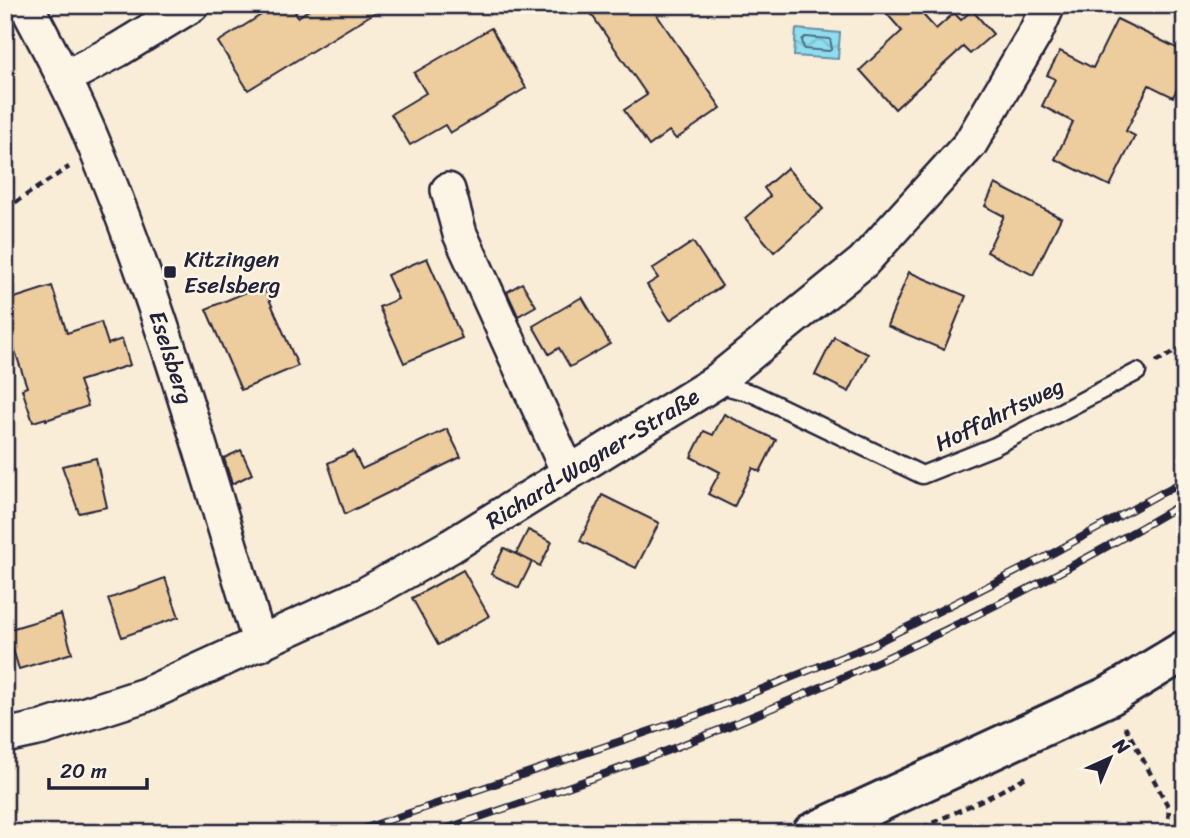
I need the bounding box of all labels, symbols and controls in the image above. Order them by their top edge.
place label: Kitzingen Eselsberg [184,239,281,306]
marker: Kitzingen Eselsberg [162,264,178,280]
street label: Eselsberg [137,305,206,410]
street label: Hoffahrtsweg [927,365,1071,464]
street label: Richard-Wagner-Straße [478,377,708,541]
north arrow [1074,722,1144,792]
text: N [1105,729,1138,763]
scale bar [49,747,147,791]
text: 20 m [60,752,107,790]

